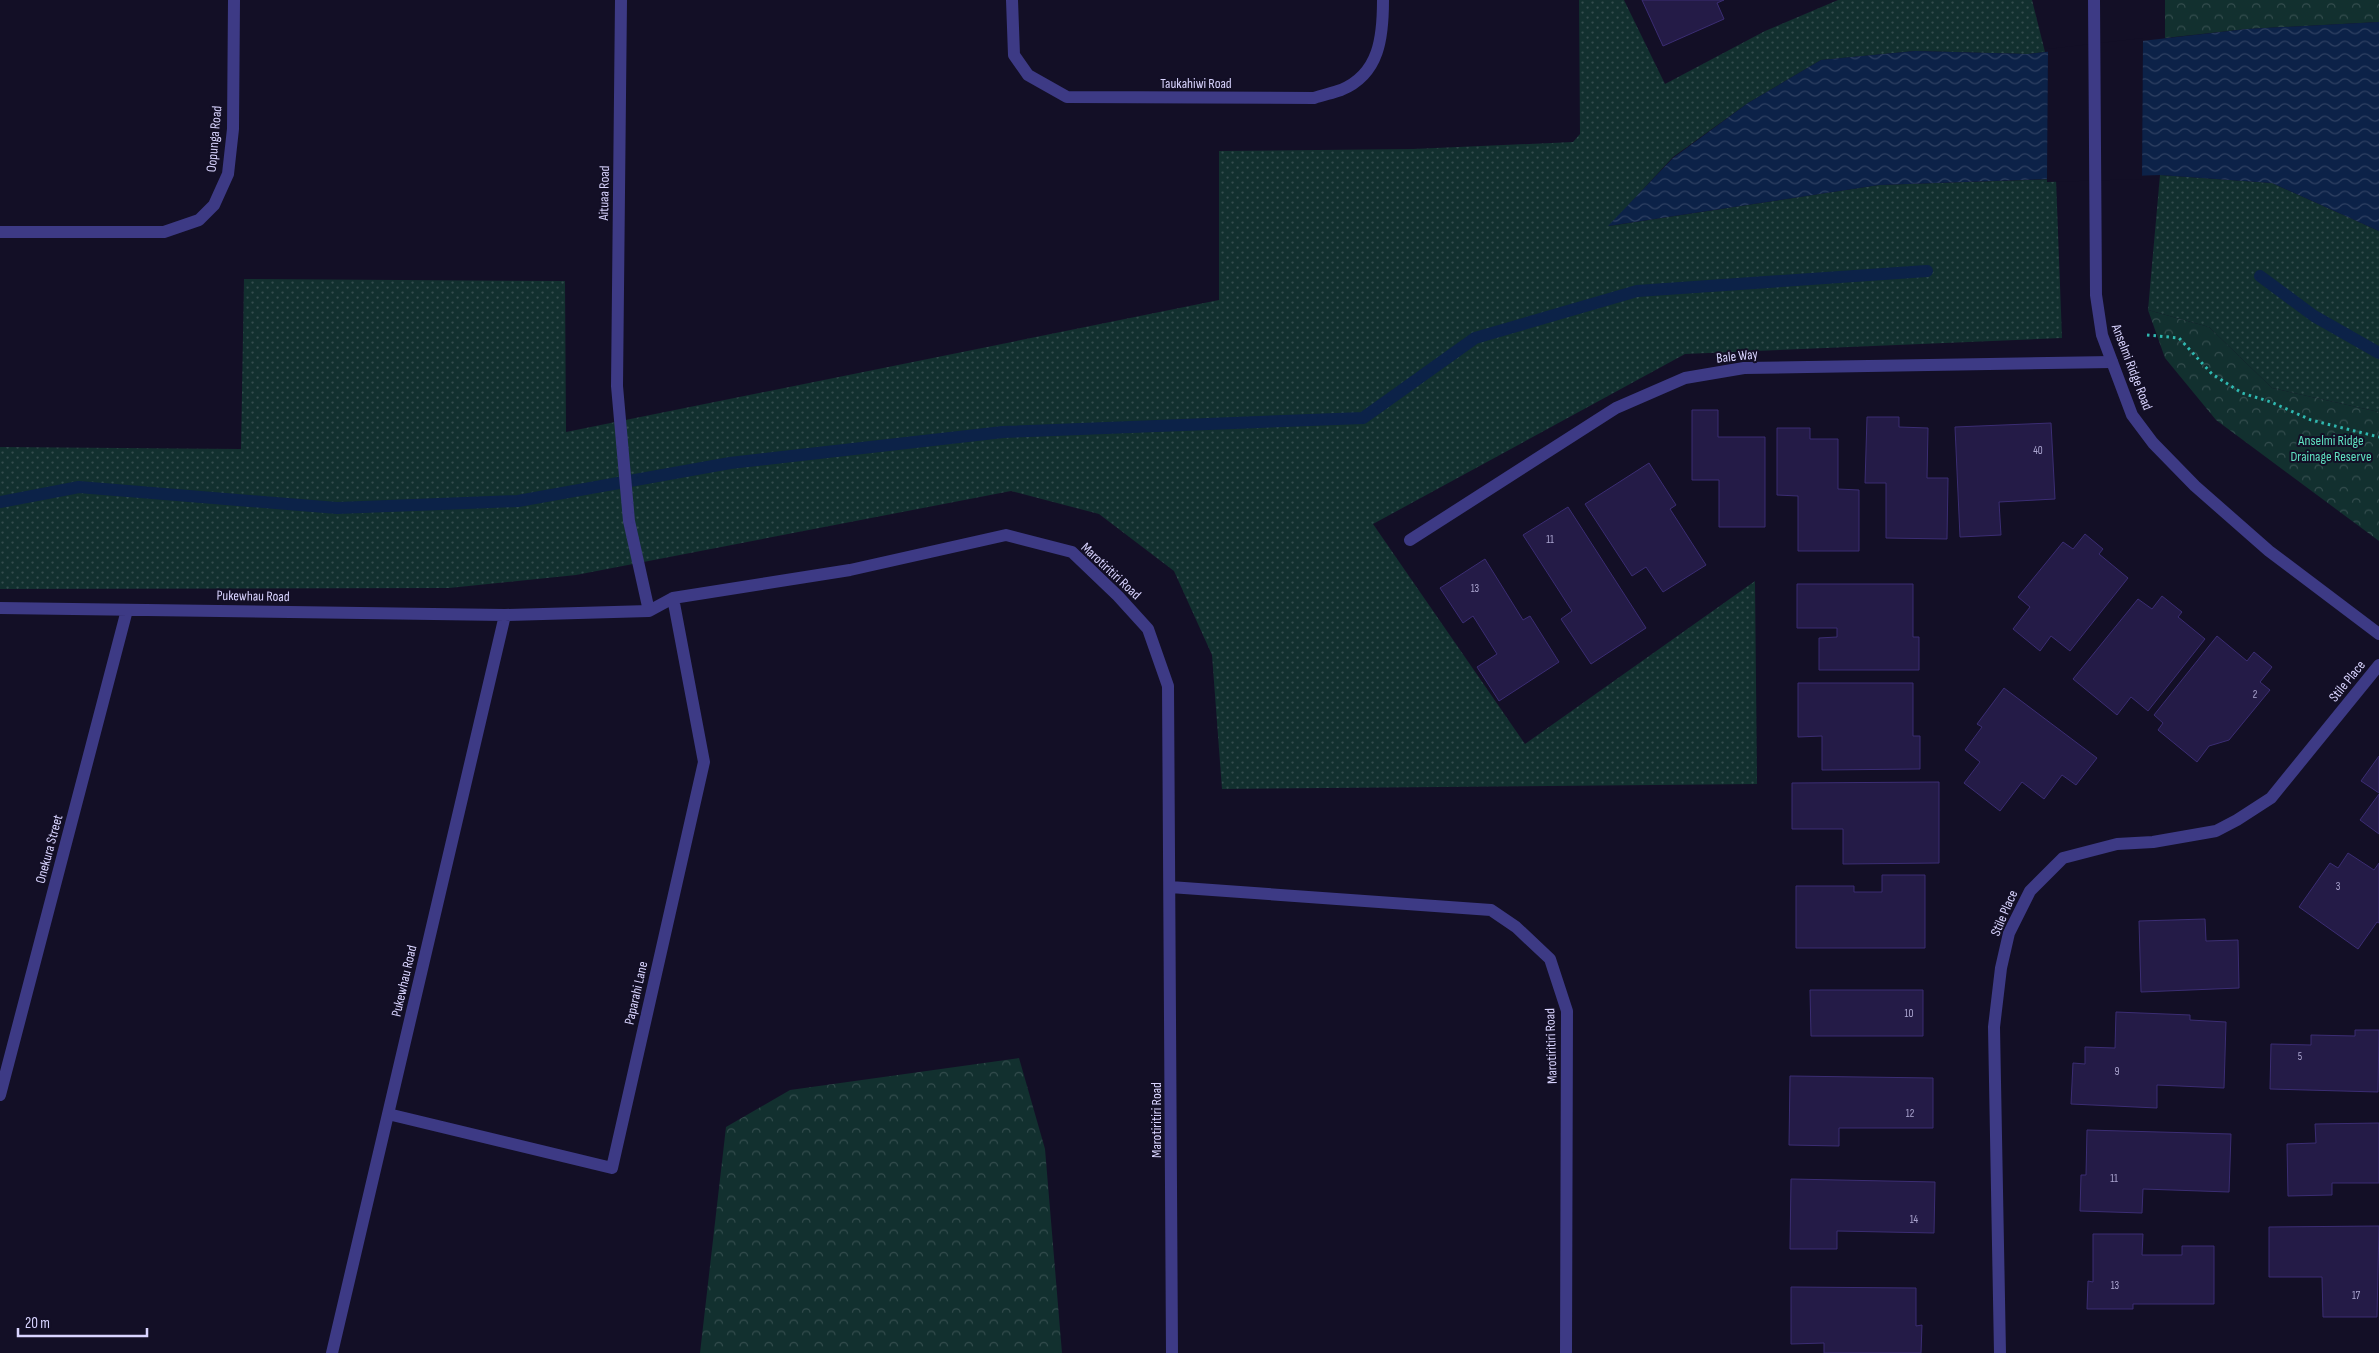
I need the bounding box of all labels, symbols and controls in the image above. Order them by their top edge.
street label: Taukahiwi Road [1160,75,1232,92]
street label: Oopunga Road [203,105,225,173]
street label: Aituaa Road [595,165,613,222]
street label: Anselmi Ridge Road [2107,321,2156,413]
street label: Bale Way [1715,345,1759,367]
park label: Anselmi Ridge Drainage Reserve [2290,432,2372,465]
house number: 40 [2033,444,2043,457]
house number: 11 [1546,533,1554,546]
street label: Marotiritiri Road [1077,539,1145,603]
house number: 13 [1471,582,1480,595]
street label: Pukewhau Road [216,587,290,605]
street label: Stile Place [2325,657,2369,705]
house number: 2 [2253,688,2258,701]
street label: Onekura Street [32,813,66,885]
house number: 3 [2336,880,2341,893]
street label: Stile Place [1987,887,2021,939]
street label: Pukewhau Road [387,943,421,1019]
street label: Paparahi Lane [620,960,652,1026]
house number: 10 [1905,1007,1913,1020]
street label: Marotiritiri Road [1541,1008,1561,1084]
house number: 5 [2298,1050,2302,1063]
house number: 9 [2115,1065,2120,1078]
street label: Marotiritiri Road [1148,1082,1165,1158]
house number: 12 [1906,1107,1915,1120]
house number: 11 [2110,1172,2118,1185]
house number: 14 [1910,1213,1919,1226]
house number: 13 [2111,1279,2120,1292]
house number: 17 [2352,1289,2361,1302]
scale bar [18,1306,146,1338]
text: 20 m [25,1314,50,1333]

